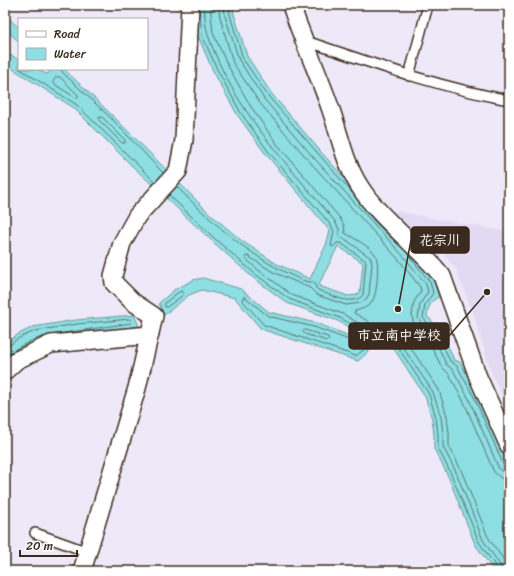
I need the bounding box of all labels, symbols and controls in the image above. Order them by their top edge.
legend [18,18,148,70]
text: Road [54,23,81,45]
text: Water [54,43,87,65]
callout: 花宗川 [411,227,469,253]
text: 花宗川 [419,228,461,253]
callout: 市立南中学校 [349,323,449,349]
text: 市立南中学校 [357,323,441,348]
scale bar [20,532,77,558]
text: 20 m [26,535,53,557]

